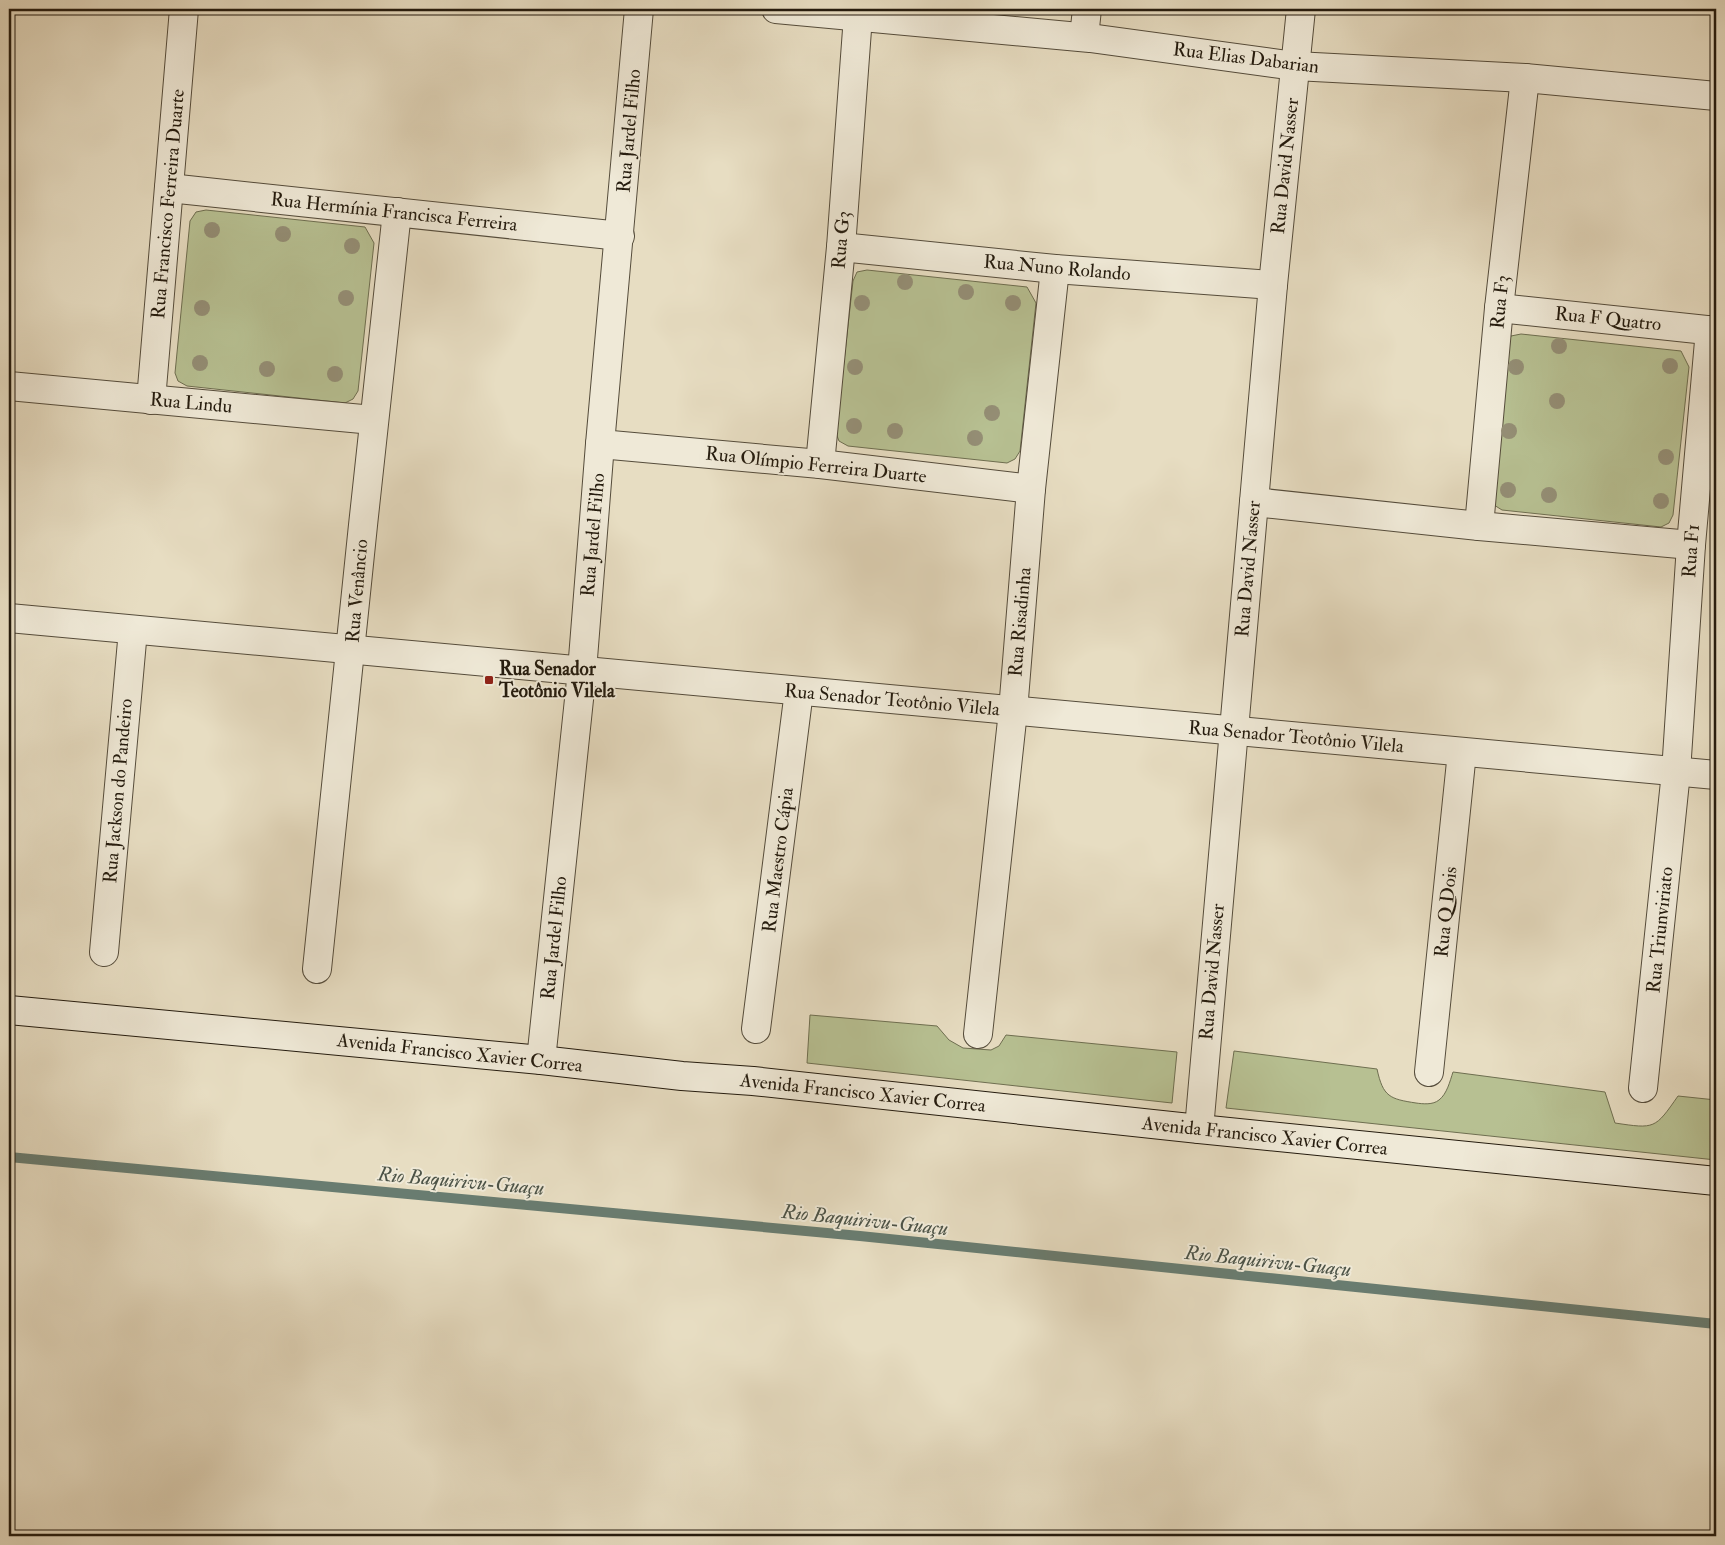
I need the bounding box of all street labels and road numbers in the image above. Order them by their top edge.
street label: Rua Elias Dabarian [1172,37,1321,79]
street label: Rua Jardel Filho [612,68,646,194]
street label: Rua Francisco Ferreira Duarte [146,88,190,320]
street label: Rua David Nasser [1266,97,1304,235]
street label: Rua Hermínia Francisca Ferreira [269,187,519,237]
street label: Rua G3 [827,210,855,270]
street label: Rua Nuno Rolando [982,250,1132,286]
street label: Rua F3 [1485,274,1515,330]
street label: Rua F Quatro [1554,301,1662,337]
street label: Rua Lindu [149,387,233,419]
street label: Rua Olímpio Ferreira Duarte [704,441,928,490]
street label: Rua Jardel Filho [576,472,610,598]
street label: Rua David Nasser [1230,500,1266,638]
street label: Rua F1 [1677,523,1705,579]
street label: Rua Venâncio [341,538,373,644]
street label: Rua Risadinha [1003,566,1037,678]
street label: Rua Senador Teotônio Vilela [783,679,1001,721]
street label: Rua Jackson do Pandeiro [98,698,138,884]
street label: Rua Senador Teotônio Vilela [1187,716,1405,758]
street label: Rua Maestro Cápia [757,786,800,934]
street label: Rua Q Dois [1429,865,1463,959]
street label: Rua Triunviriato [1641,866,1679,994]
street label: Rua Jardel Filho [536,875,572,1001]
street label: Rua David Nasser [1194,903,1230,1041]
street label: Avenida Francisco Xavier Correa [335,1028,584,1078]
street label: Avenida Francisco Xavier Correa [738,1068,987,1118]
street label: Avenida Francisco Xavier Correa [1140,1111,1389,1161]

